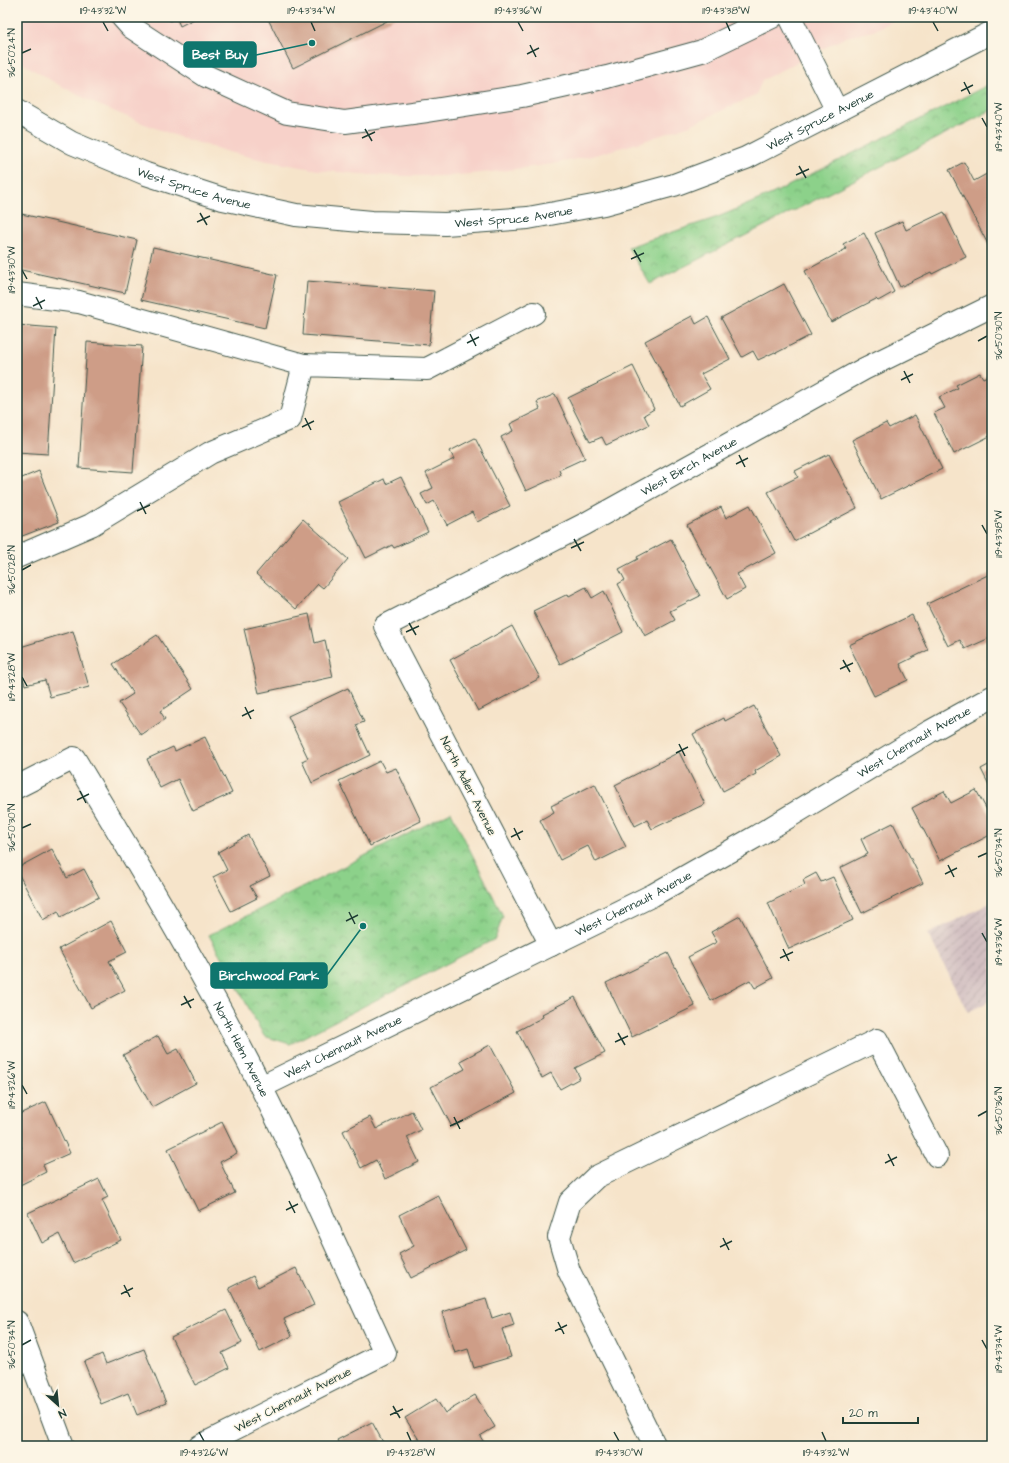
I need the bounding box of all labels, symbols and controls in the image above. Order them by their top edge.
text: 119°43'32"W [80,4,127,18]
text: 119°43'34"W [287,4,335,18]
text: 119°43'36"W [494,4,542,18]
text: 119°43'38"W [702,4,750,18]
text: 119°43'40"W [909,4,958,18]
text: 36°50'24"N [5,28,19,78]
callout: Best Buy [184,42,256,67]
text: Best Buy [192,46,249,65]
street label: West Spruce Avenue [763,85,877,155]
text: 119°43'40"W [992,102,1006,151]
street label: West Spruce Avenue [134,163,253,214]
street label: West Spruce Avenue [454,201,574,232]
text: 119°43'30"W [5,246,19,294]
text: 36°50'30"N [992,312,1006,360]
street label: West Birch Avenue [638,432,741,500]
text: 119°43'38"W [992,510,1006,558]
text: 36°50'28"N [5,545,19,595]
text: 119°43'28"W [5,652,19,701]
street label: West Chennault Avenue [854,702,974,782]
street label: North Adler Avenue [436,734,501,839]
text: 36°50'30"N [5,804,19,852]
text: 36°50'34"N [992,828,1006,878]
street label: West Chennault Avenue [572,866,695,941]
text: 119°43'36"W [992,918,1006,966]
callout: Birchwood Park [211,963,327,988]
text: Birchwood Park [219,967,320,985]
street label: North Helm Avenue [209,999,273,1100]
street label: West Chennault Avenue [281,1011,405,1083]
text: 119°43'26"W [5,1061,19,1109]
text: 36°50'36"N [992,1087,1006,1135]
text: 36°50'34"N [5,1320,19,1370]
text: 119°43'34"W [992,1325,1006,1373]
street label: West Chennault Avenue [232,1363,355,1437]
north arrow [38,1385,78,1425]
scale bar [843,1399,918,1425]
text: N [56,1405,69,1422]
text: 20 m [849,1405,878,1422]
text: 119°43'26"W [180,1446,228,1460]
text: 119°43'28"W [387,1446,436,1460]
text: 119°43'30"W [595,1446,643,1460]
text: 119°43'32"W [803,1446,850,1460]

